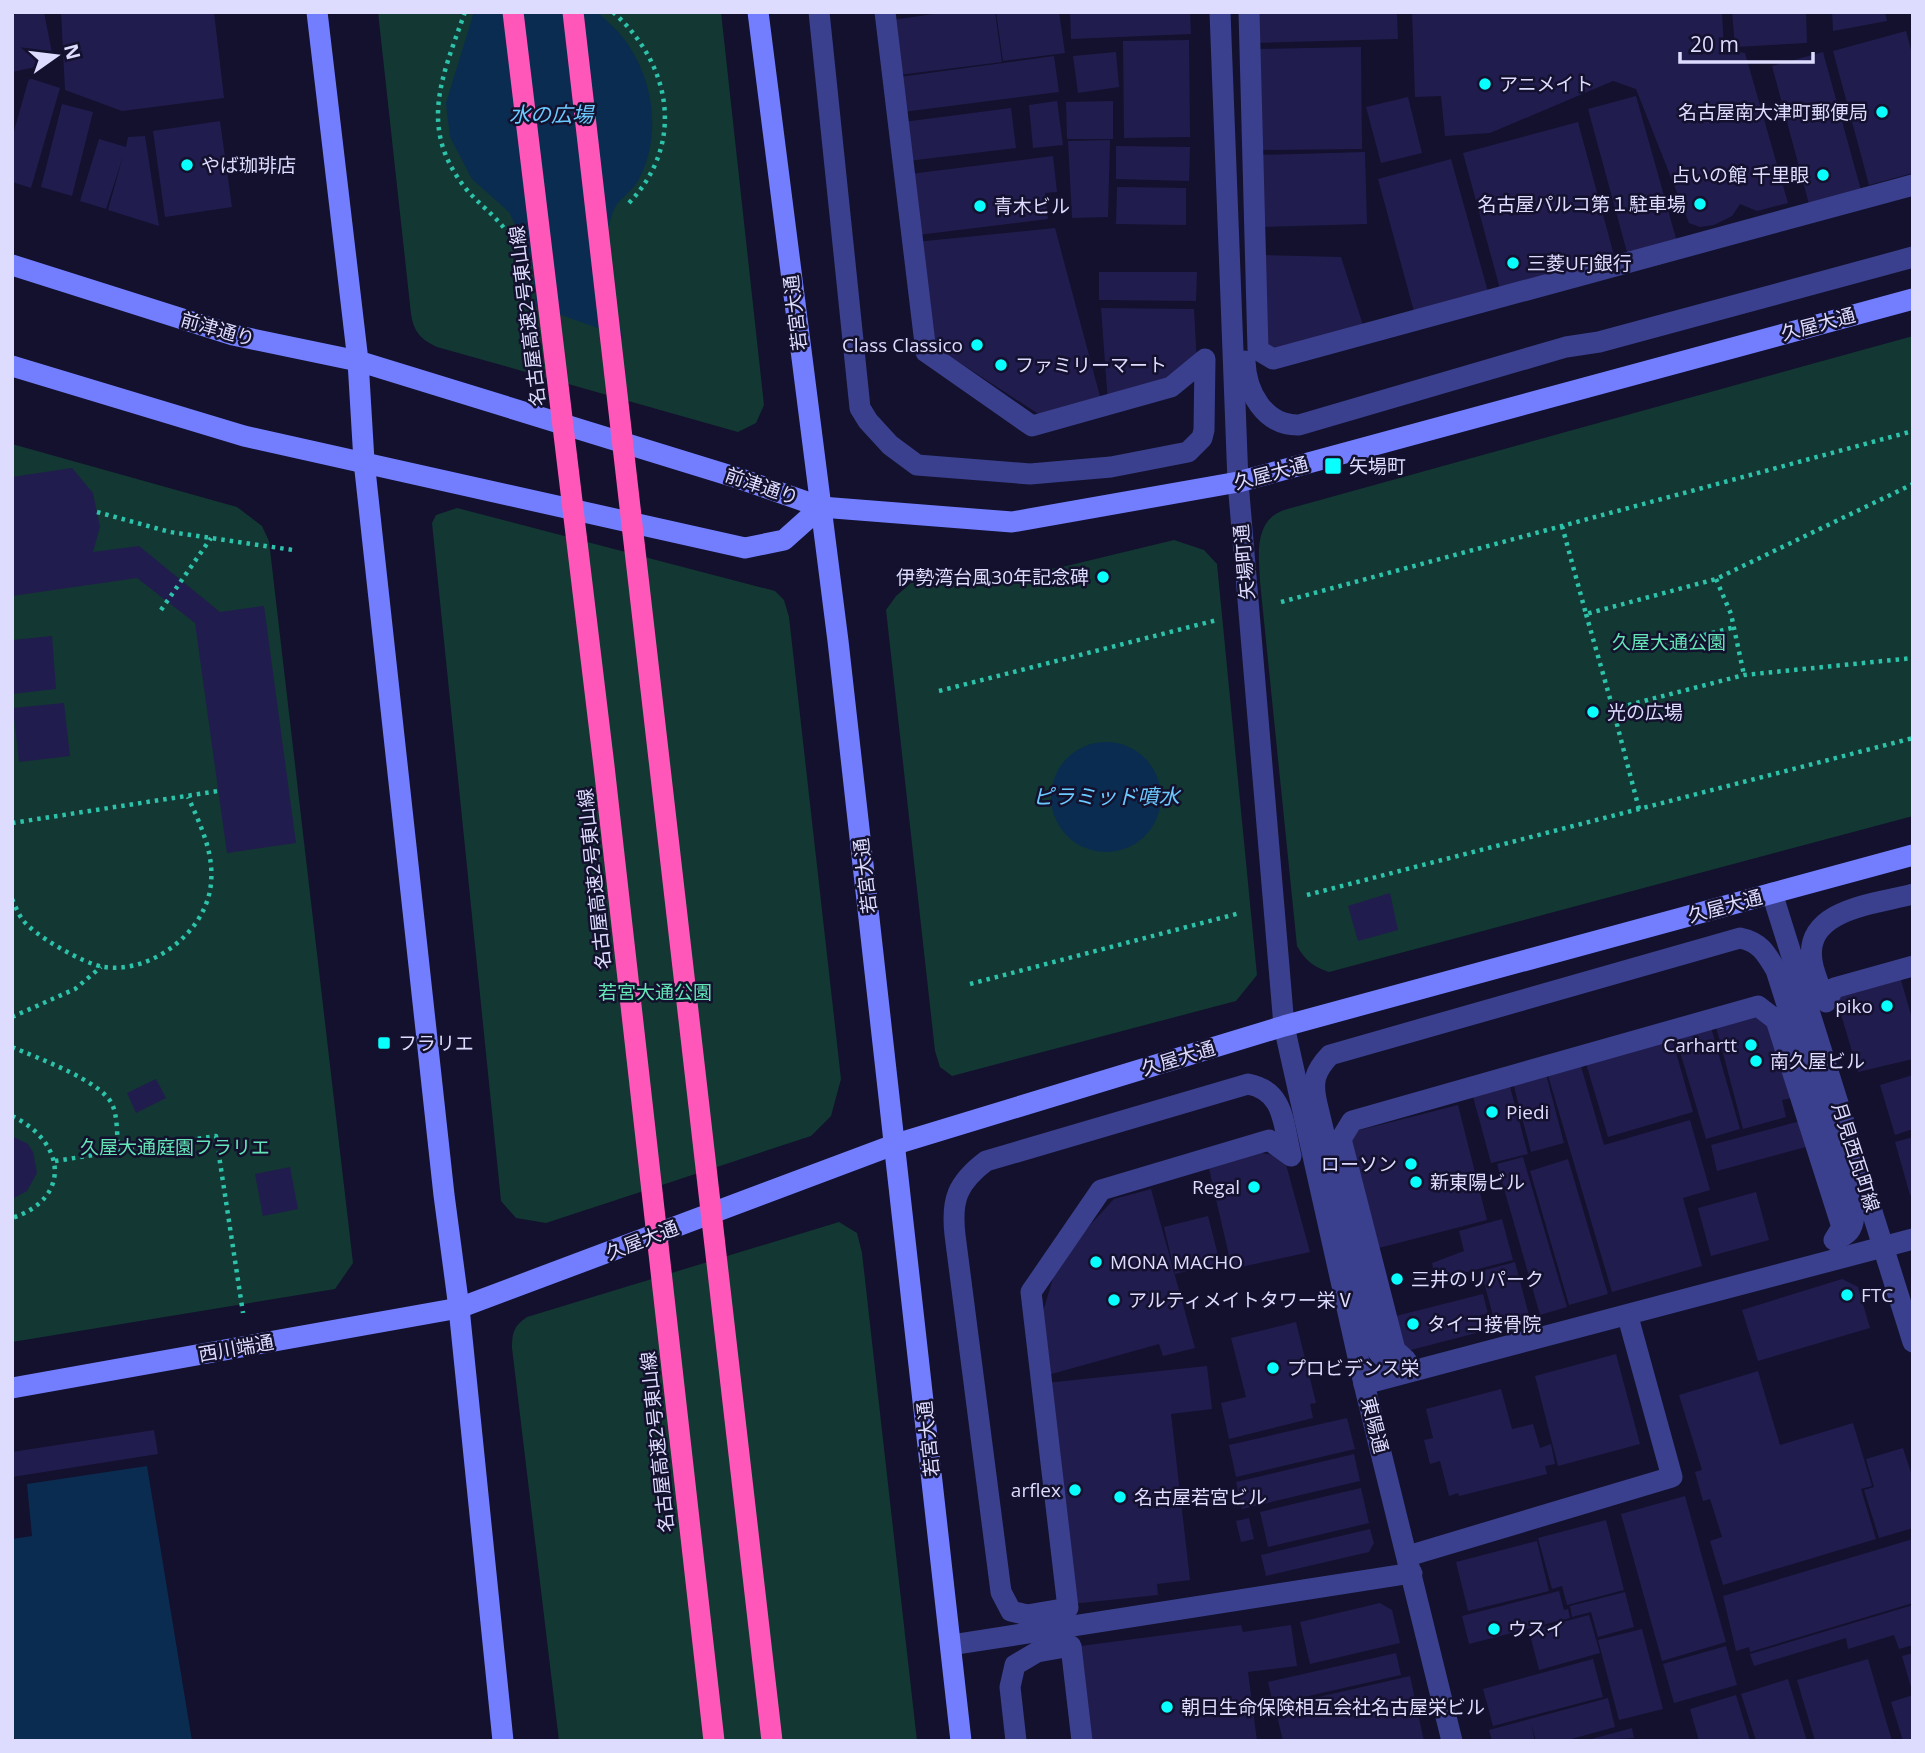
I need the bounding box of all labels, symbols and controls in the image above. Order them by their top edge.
north arrow [21,21,91,91]
scale bar [1680,21,1813,65]
text: 20 m [1690,30,1739,58]
text: N [58,41,87,63]
place label: アニメイト [1499,71,1594,97]
marker: アニメイト [1477,76,1493,92]
place label: 名古屋南大津町郵便局 [1678,99,1868,125]
water label: 水の広場 [509,100,595,128]
marker: 名古屋南大津町郵便局 [1874,104,1890,120]
place label: やば珈琲店 [201,152,296,178]
marker: やば珈琲店 [179,157,195,173]
place label: 占いの館 千里眼 [1671,162,1809,188]
marker: 占いの館 千里眼 [1815,167,1831,183]
place label: 名古屋パルコ第１駐車場 [1477,191,1686,217]
place label: 青木ビル [994,193,1070,219]
marker: 名古屋パルコ第１駐車場 [1692,196,1708,212]
marker: 青木ビル [972,198,988,214]
street label: 名古屋高速2号東山線 [503,224,551,408]
place label: 三菱UFJ銀行 [1527,250,1632,276]
marker: 三菱UFJ銀行 [1505,255,1521,271]
street label: 若宮大通 [777,274,813,352]
street label: 久屋大通 [1778,302,1858,346]
street label: 前津通り [178,306,258,352]
place label: Class Classico [842,332,963,358]
marker: Class Classico [969,337,985,353]
place label: ファミリーマート [1015,352,1167,378]
marker: ファミリーマート [993,357,1009,373]
street label: 久屋大通 [1231,451,1311,495]
place label: 矢場町 [1349,453,1406,479]
marker: 矢場町 [1323,456,1343,476]
street label: 前津通り [722,461,802,511]
street label: 矢場町通 [1228,523,1260,601]
place label: 伊勢湾台風30年記念碑 [896,564,1089,590]
marker: 伊勢湾台風30年記念碑 [1095,569,1111,585]
park label: 久屋大通公園 [1612,629,1726,655]
place label: 光の広場 [1607,699,1683,725]
marker: 光の広場 [1585,704,1601,720]
water label: ピラミッド噴水 [1033,782,1181,810]
street label: 名古屋高速2号東山線 [572,787,616,971]
street label: 若宮大通 [847,837,883,915]
street label: 久屋大通 [1685,884,1765,928]
park label: 若宮大通公園 [598,979,712,1005]
place label: piko [1835,993,1873,1019]
marker: piko [1879,998,1895,1014]
place label: フラリエ [398,1030,474,1056]
place label: Carhartt [1663,1032,1737,1058]
street label: 久屋大通 [1138,1034,1218,1082]
marker: フラリエ [376,1035,392,1051]
marker: Carhartt [1743,1037,1759,1053]
place label: 南久屋ビル [1770,1048,1865,1074]
marker: 南久屋ビル [1748,1053,1764,1069]
place label: Piedi [1506,1099,1549,1125]
street label: 月見西瓦町線 [1826,1099,1886,1215]
marker: Piedi [1484,1104,1500,1120]
park label: 久屋大通庭園フラリエ [80,1134,270,1160]
place label: ローソン [1321,1151,1397,1177]
marker: ローソン [1403,1156,1419,1172]
place label: 新東陽ビル [1430,1169,1525,1195]
place label: Regal [1192,1174,1240,1200]
marker: 新東陽ビル [1408,1174,1424,1190]
marker: Regal [1246,1179,1262,1195]
street label: 久屋大通 [602,1214,682,1266]
place label: MONA MACHO [1110,1249,1243,1275]
marker: MONA MACHO [1088,1254,1104,1270]
place label: 三井のリパーク [1411,1266,1544,1292]
marker: 三井のリパーク [1389,1271,1405,1287]
place label: FTC [1861,1282,1893,1308]
place label: アルティメイトタワー栄Ⅴ [1128,1287,1355,1313]
marker: FTC [1839,1287,1855,1303]
marker: アルティメイトタワー栄Ⅴ [1106,1292,1122,1308]
place label: タイコ接骨院 [1427,1311,1541,1337]
marker: タイコ接骨院 [1405,1316,1421,1332]
street label: 西川端通 [196,1329,276,1367]
street label: 名古屋高速2号東山線 [635,1350,679,1534]
place label: プロビデンス栄 [1287,1355,1420,1381]
marker: プロビデンス栄 [1265,1360,1281,1376]
street label: 東陽通 [1355,1394,1395,1456]
street label: 若宮大通 [911,1400,945,1478]
place label: arflex [1011,1477,1061,1503]
marker: arflex [1067,1482,1083,1498]
place label: 名古屋若宮ビル [1134,1484,1267,1510]
marker: 名古屋若宮ビル [1112,1489,1128,1505]
place label: ウスイ [1508,1616,1565,1642]
marker: ウスイ [1486,1621,1502,1637]
place label: 朝日生命保険相互会社名古屋栄ビル [1181,1694,1485,1720]
marker: 朝日生命保険相互会社名古屋栄ビル [1159,1699,1175,1715]

